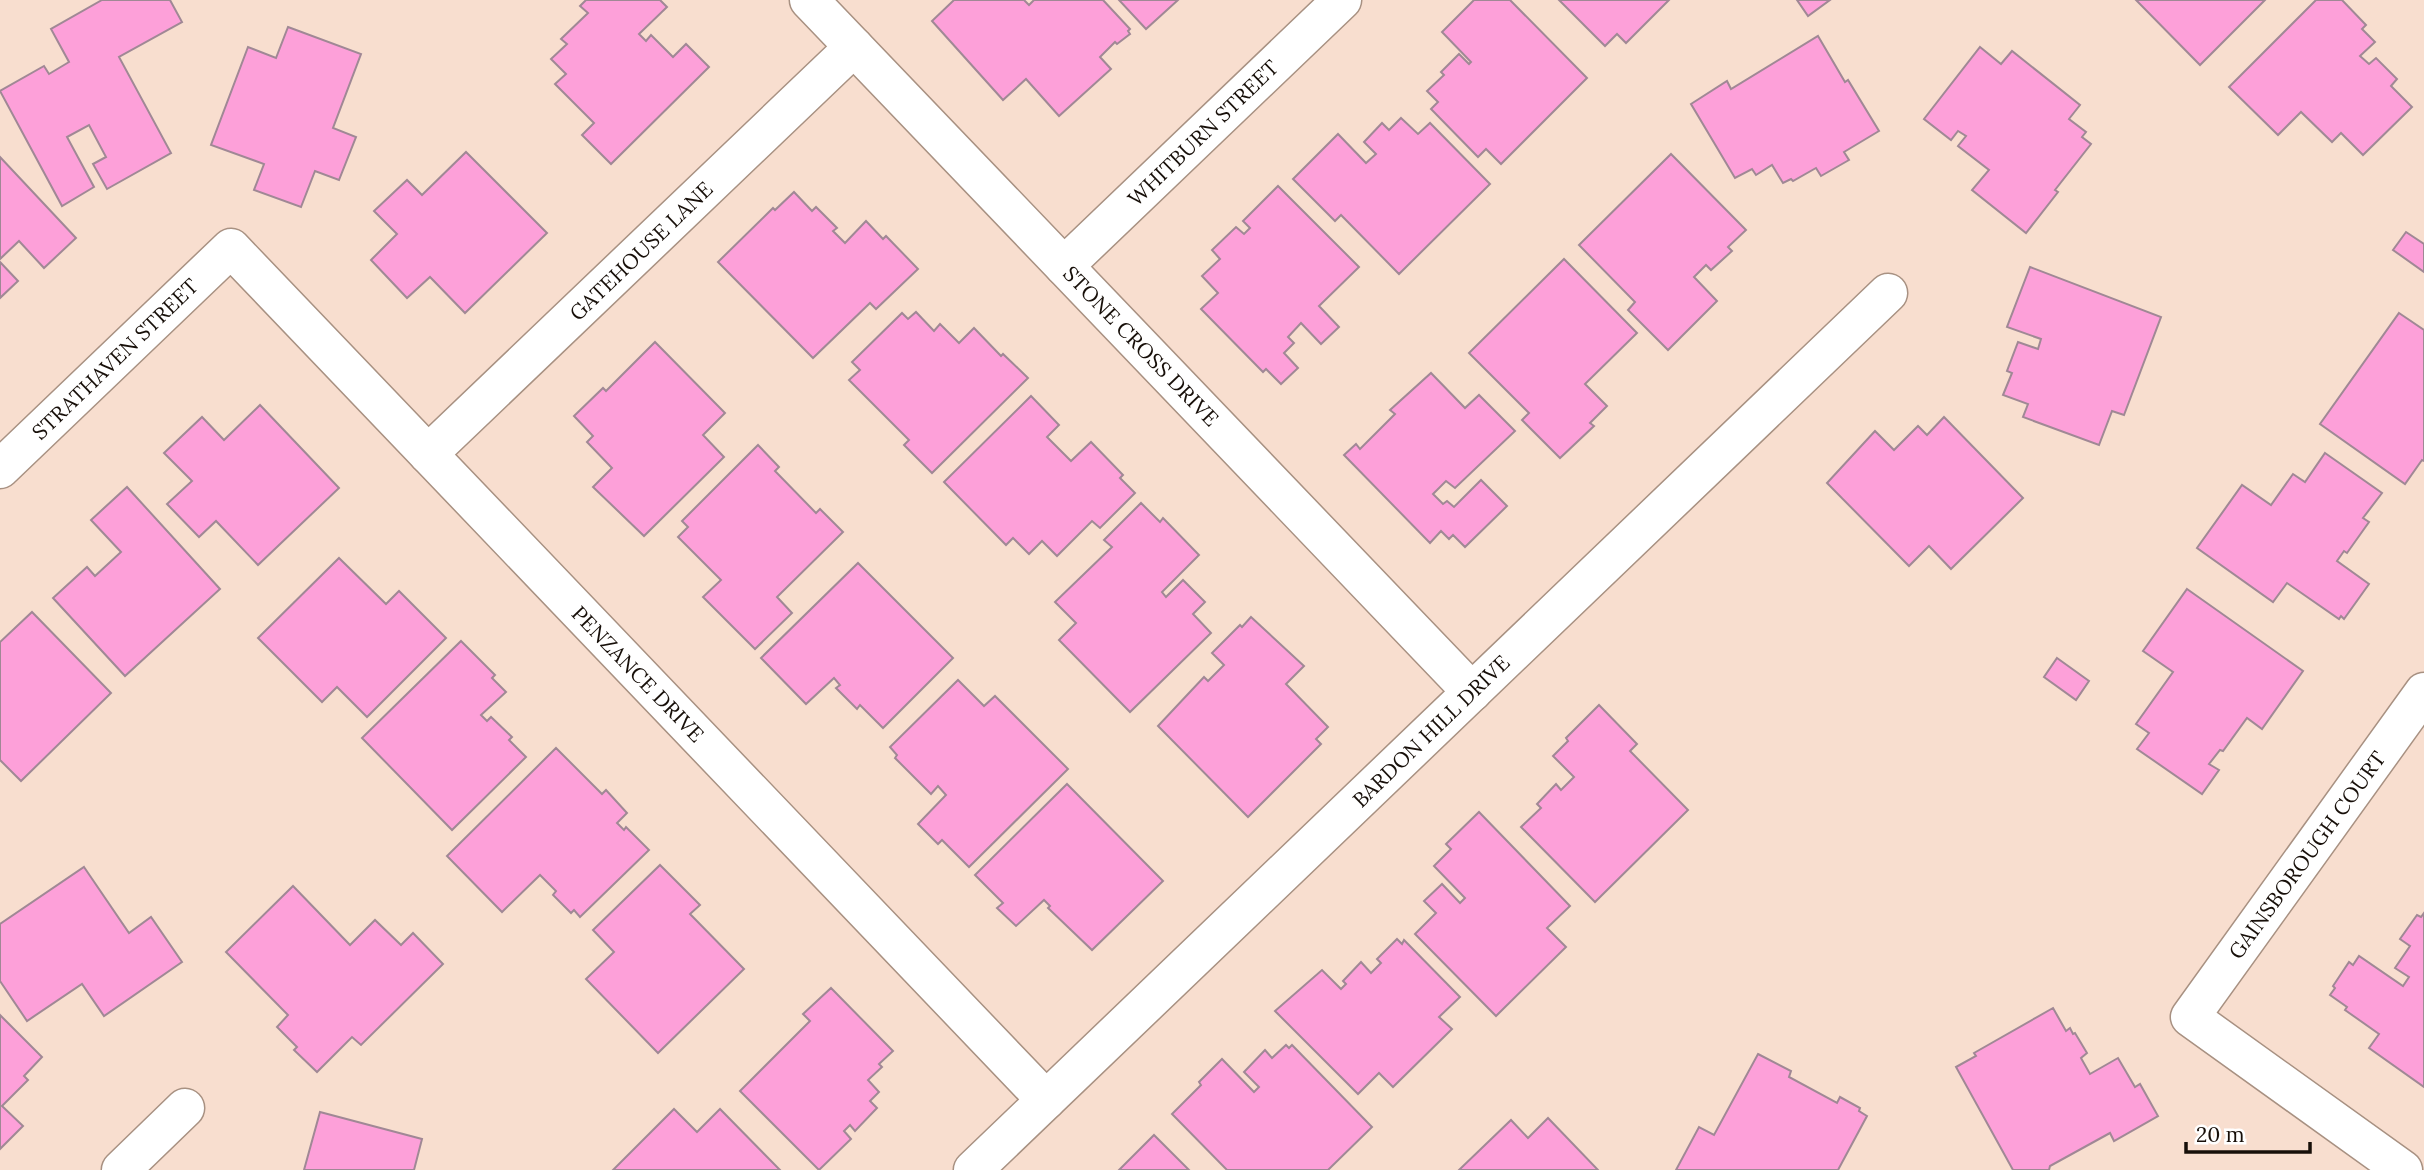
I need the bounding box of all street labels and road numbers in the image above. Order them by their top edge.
street label: WHITBURN STREET [1122,54,1284,212]
street label: GATEHOUSE LANE [564,176,718,326]
street label: STONE CROSS DRIVE [1057,260,1225,432]
street label: STRATHAVEN STREET [26,273,204,445]
street label: PENZANCE DRIVE [566,600,710,748]
street label: BARDON HILL DRIVE [1347,649,1515,813]
street label: GAINSBOROUGH COURT [2222,746,2392,964]

